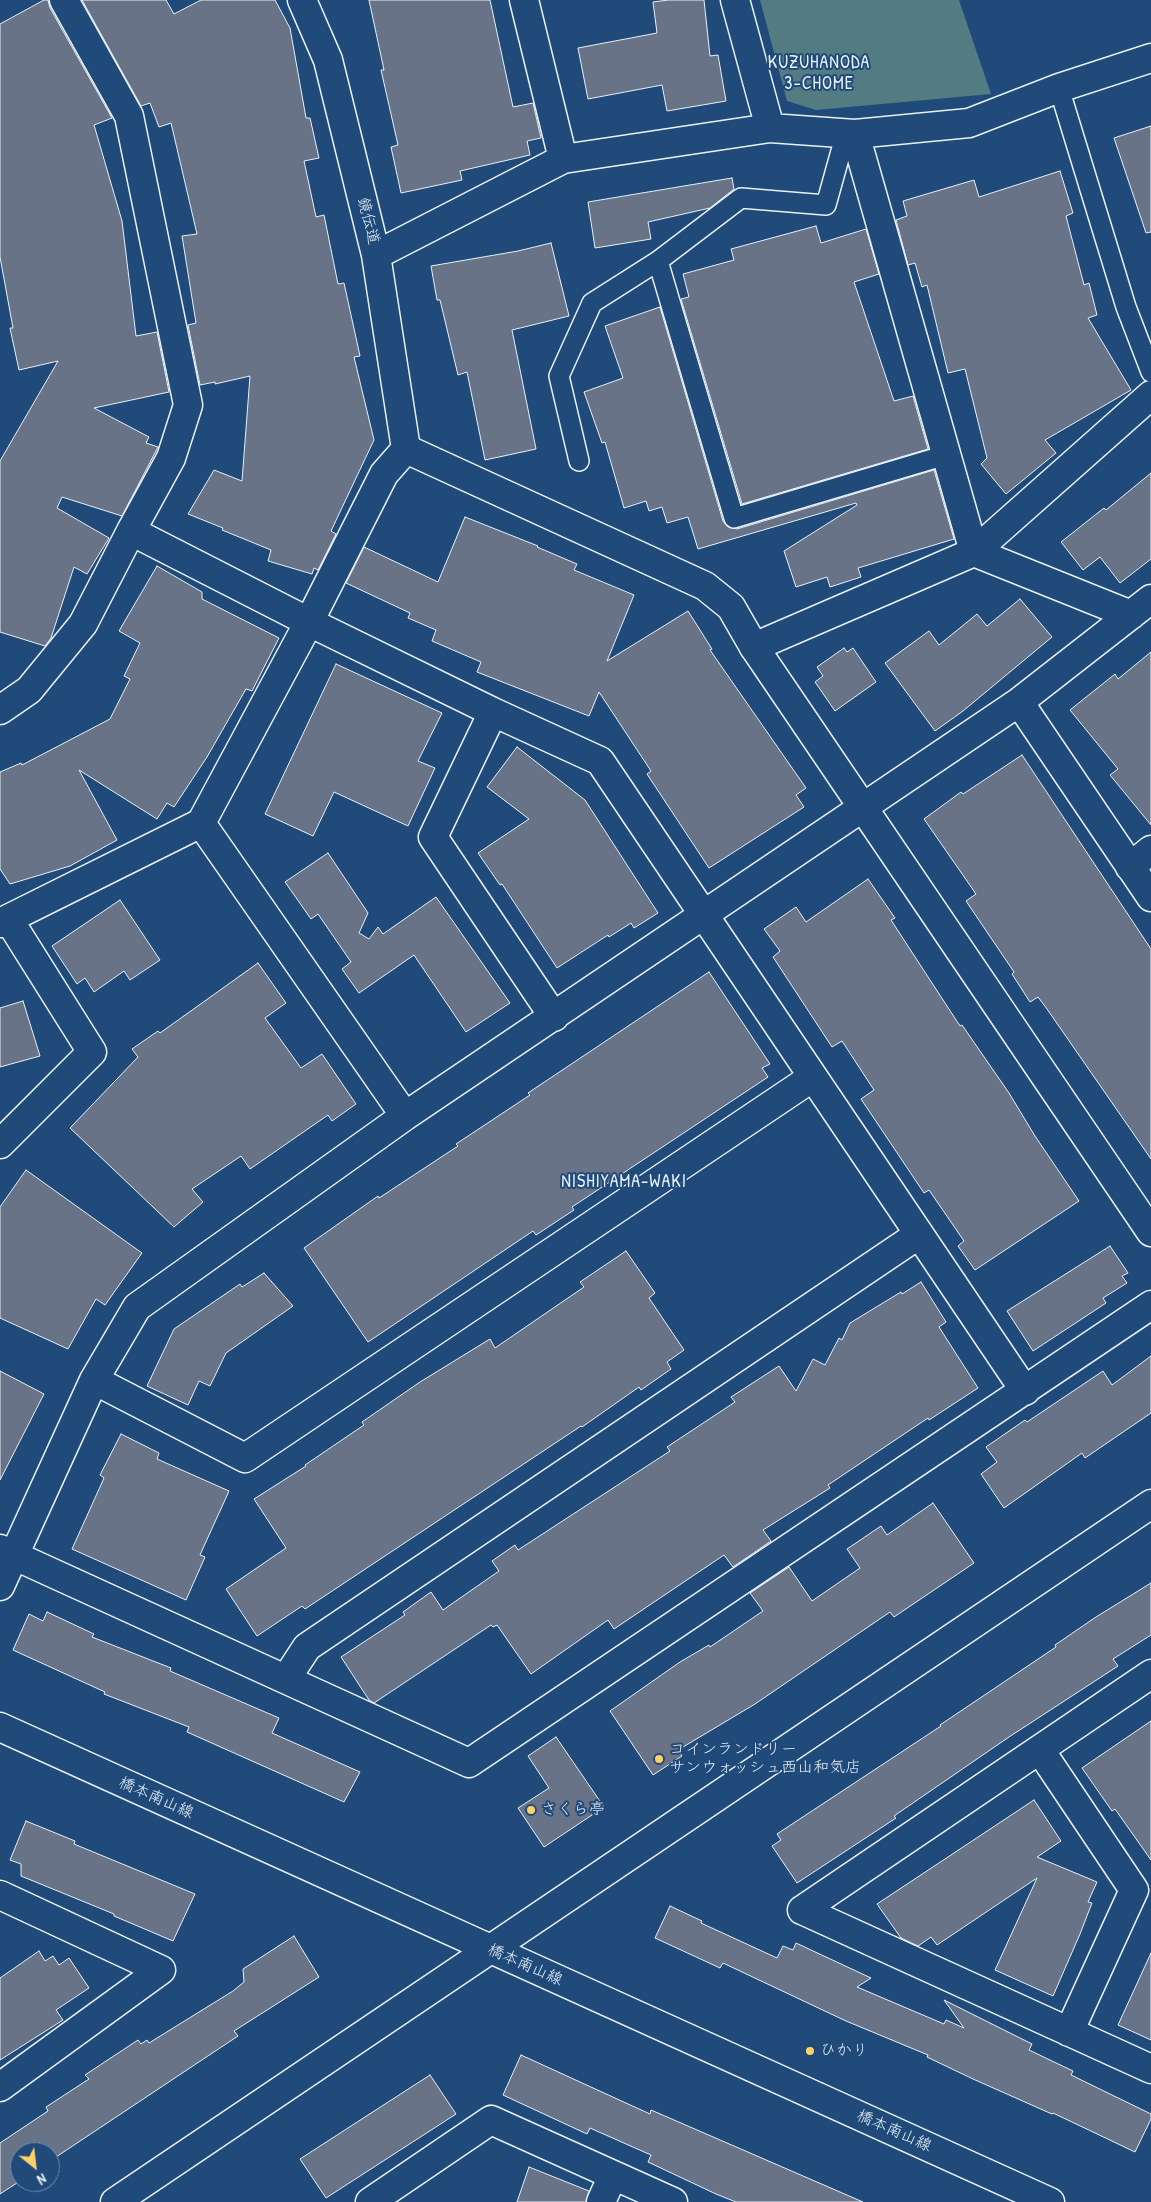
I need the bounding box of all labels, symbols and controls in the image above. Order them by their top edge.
district label: KUZUHANODA 3-CHOME [767,52,871,94]
street label: 鏡伝道 [353,195,383,247]
district label: NISHIYAMA-WAKI [559,1171,689,1193]
place label: コインランドリー サンウォッシュ西山和気店 [669,1740,861,1778]
marker: コインランドリー サンウォッシュ西山和気店 [653,1753,665,1765]
street label: 橋本南山線 [116,1773,196,1823]
place label: さくら亭 [541,1800,605,1820]
marker: さくら亭 [525,1804,537,1816]
street label: 橋本南山線 [485,1940,565,1990]
place label: ひかり [820,2041,868,2061]
marker: ひかり [804,2045,816,2057]
street label: 橋本南山線 [854,2106,934,2156]
north arrow [10,2142,60,2192]
text: N [34,2170,50,2190]

